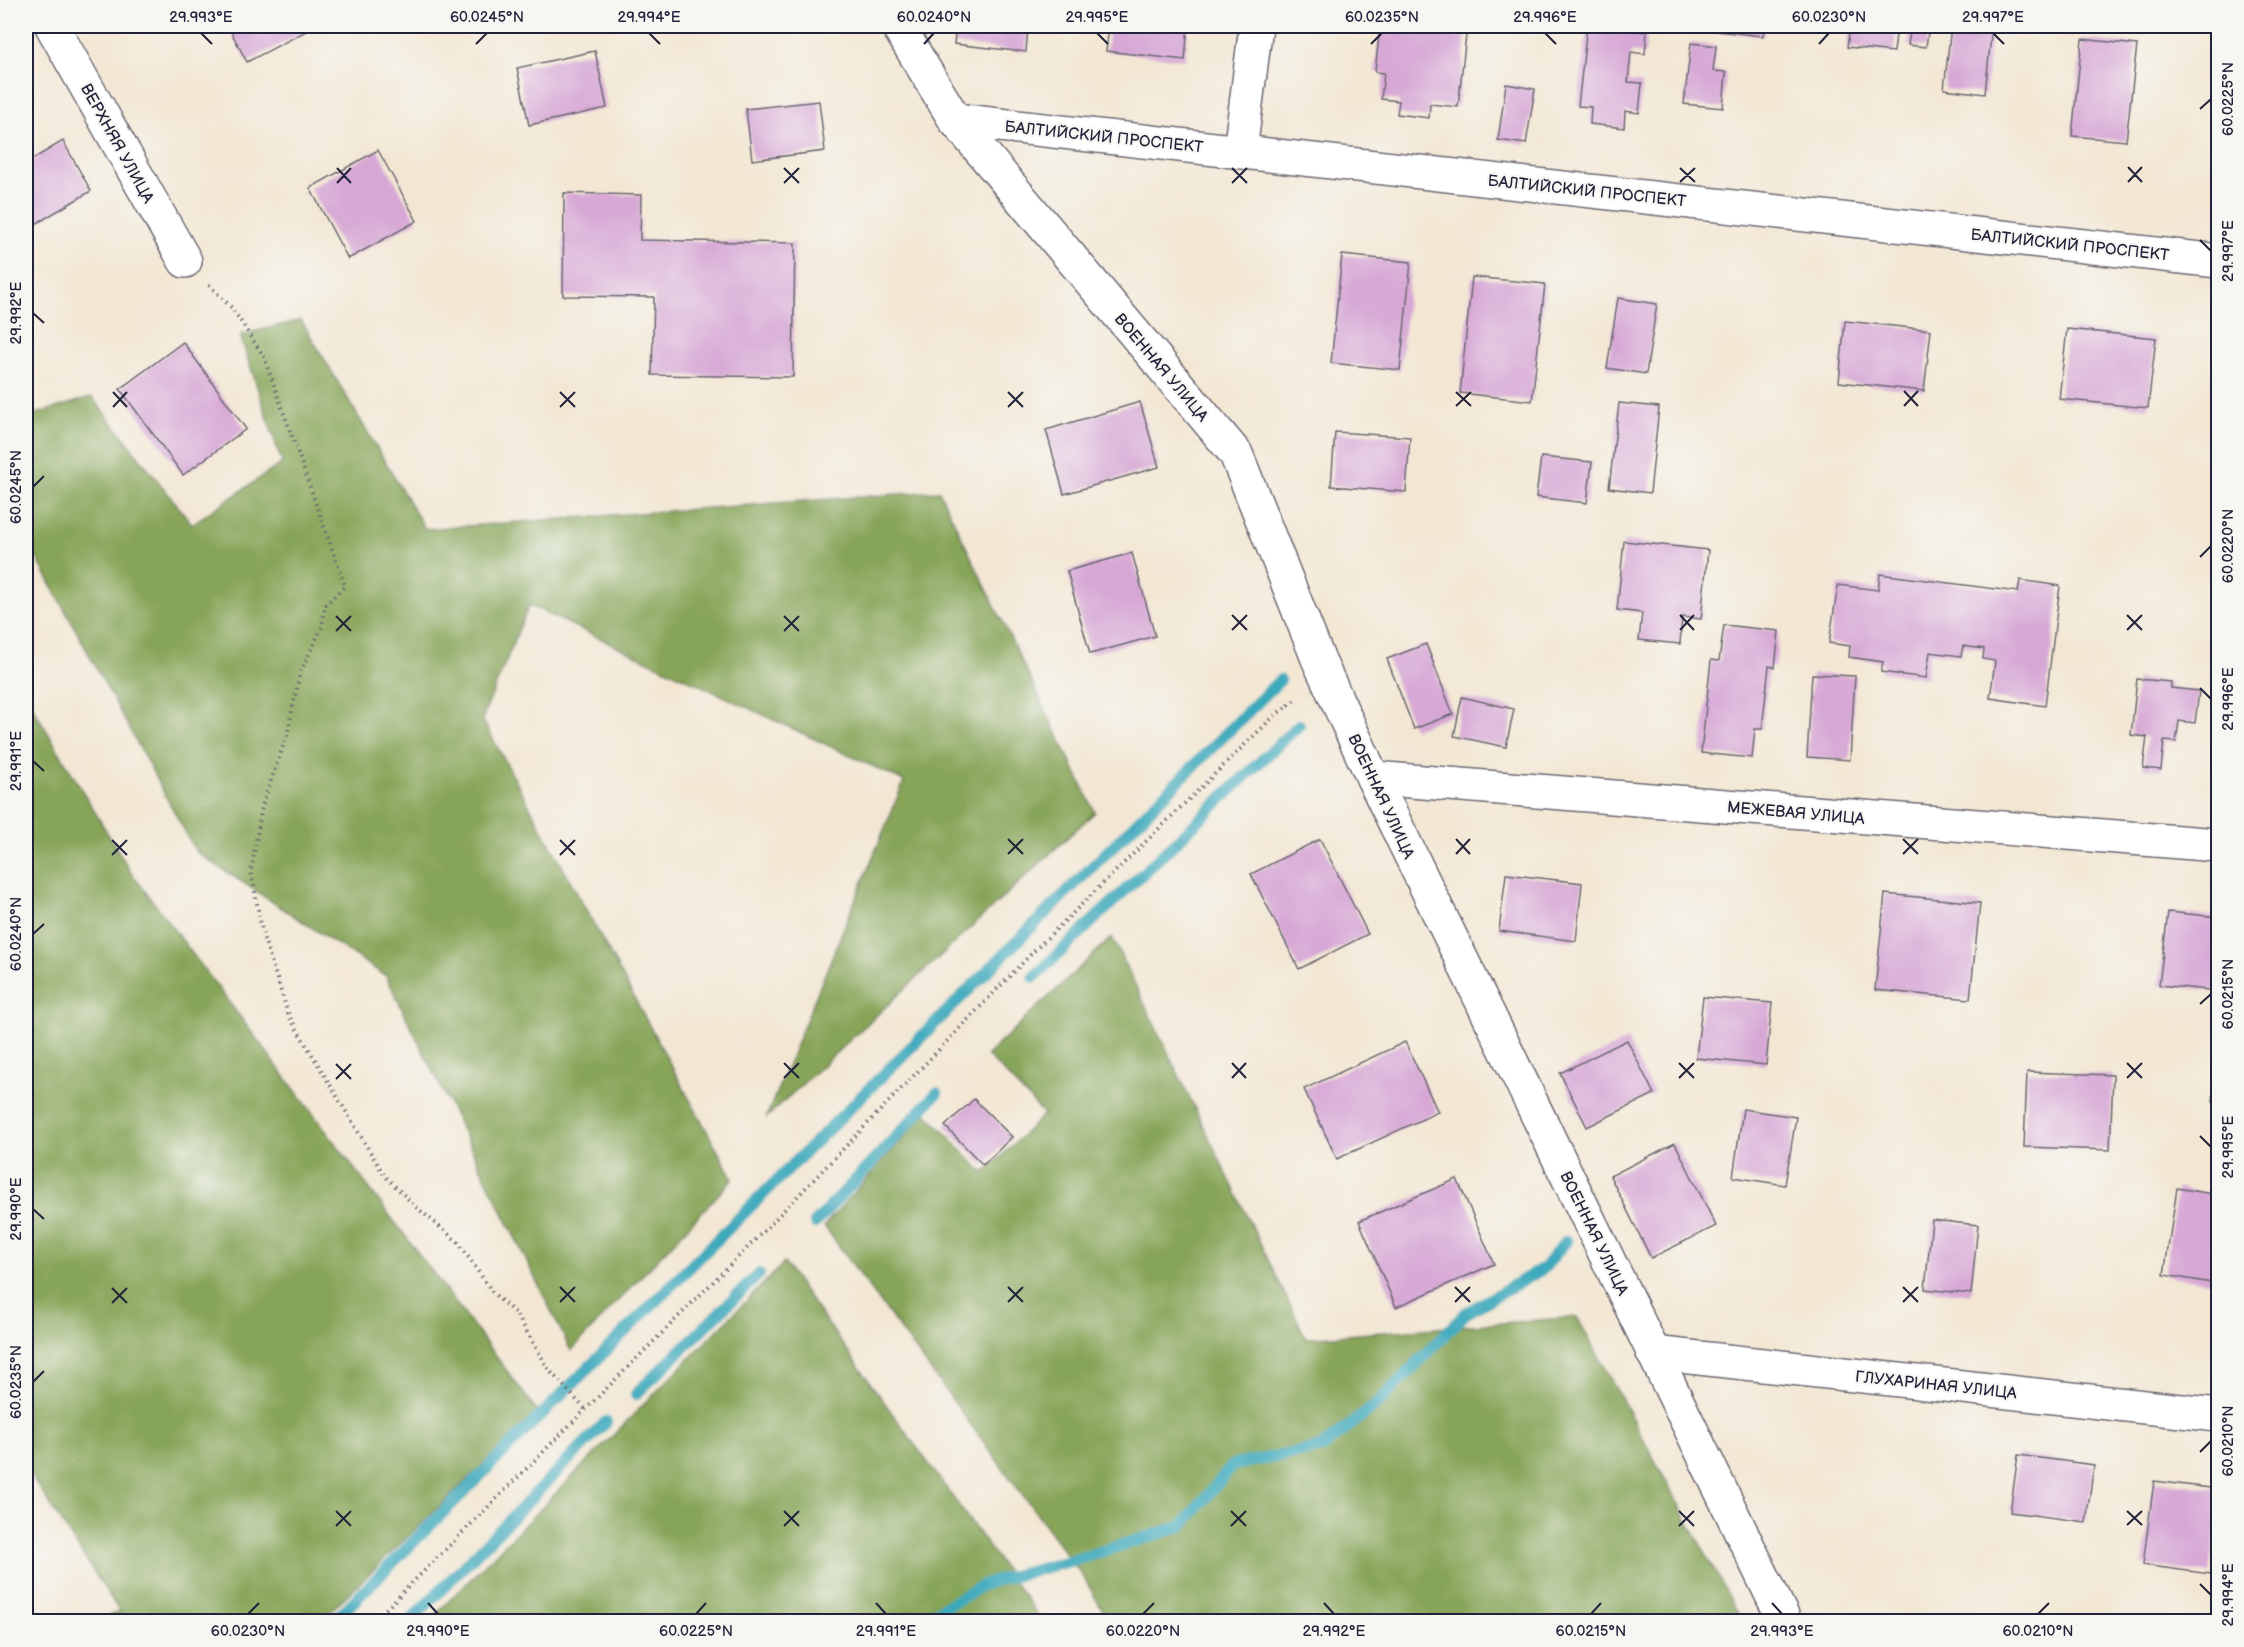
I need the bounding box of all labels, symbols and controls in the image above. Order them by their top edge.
text: 29.993°E [169,8,233,27]
text: 60.0245°N [450,8,524,27]
text: 29.994°E [617,8,681,27]
text: 60.0240°N [897,8,971,27]
text: 29.995°E [1066,8,1129,27]
text: 60.0235°N [1345,8,1419,27]
text: 29.996°E [1513,8,1577,27]
text: 60.0230°N [1792,8,1866,27]
text: 29.997°E [1962,8,2024,27]
text: 60.0225°N [2219,62,2238,136]
street label: ВЕРХНЯЯ УЛИЦА [76,81,157,207]
street label: БАЛТИЙСКИЙ ПРОСПЕКТ [1004,118,1205,157]
street label: БАЛТИЙСКИЙ ПРОСПЕКТ [1487,172,1688,211]
text: 29.997°E [2219,220,2238,282]
street label: БАЛТИЙСКИЙ ПРОСПЕКТ [1970,226,2171,265]
text: 29.992°E [7,281,26,344]
street label: ВОЕННАЯ УЛИЦА [1110,310,1212,426]
text: 60.0245°N [7,450,26,524]
text: 60.0220°N [2219,509,2238,583]
text: 29.996°E [2219,667,2238,731]
text: 29.991°E [7,731,26,791]
street label: ВОЕННАЯ УЛИЦА [1343,731,1418,862]
street label: МЕЖЕВАЯ УЛИЦА [1726,798,1866,829]
text: 60.0240°N [7,897,26,971]
text: 60.0215°N [2219,959,2238,1029]
text: 29.995°E [2219,1115,2238,1179]
street label: ВОЕННАЯ УЛИЦА [1555,1169,1632,1299]
text: 29.990°E [7,1177,26,1241]
text: 60.0235°N [7,1345,26,1419]
street label: ГЛУХАРИНАЯ УЛИЦА [1854,1368,2018,1403]
text: 60.0210°N [2219,1405,2238,1477]
text: 29.994°E [2219,1563,2238,1627]
text: 60.0230°N [211,1622,285,1641]
text: 29.990°E [406,1622,470,1641]
text: 60.0225°N [659,1622,733,1641]
text: 29.991°E [856,1622,916,1641]
text: 60.0220°N [1106,1622,1180,1641]
text: 29.992°E [1303,1622,1366,1641]
text: 60.0215°N [1556,1622,1626,1641]
text: 29.993°E [1750,1622,1814,1641]
text: 60.0210°N [2002,1622,2074,1641]

